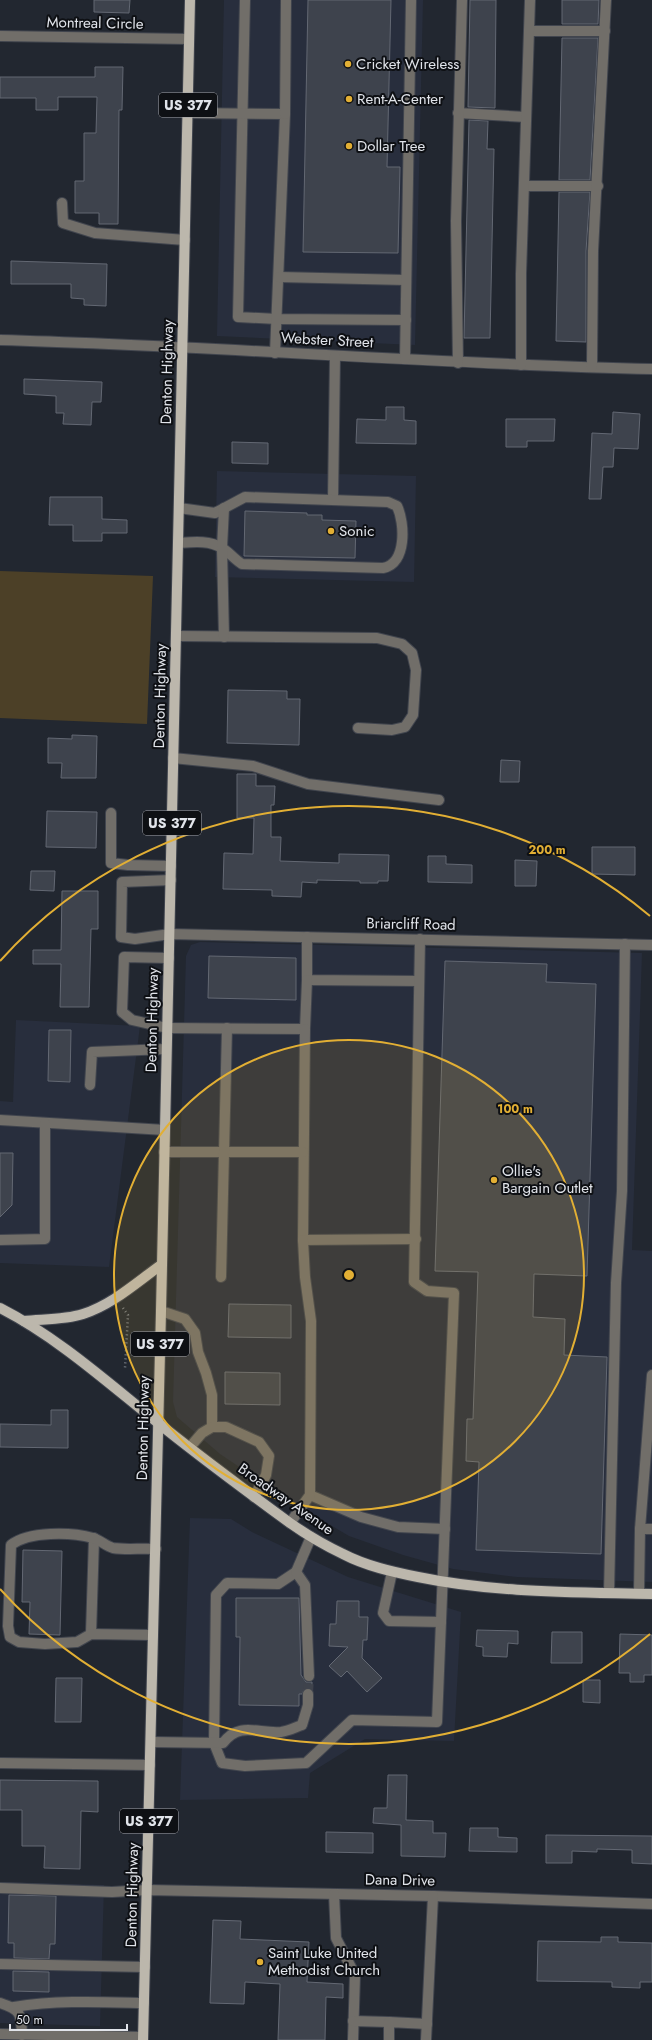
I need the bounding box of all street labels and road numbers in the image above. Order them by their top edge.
street label: Montreal Circle [46,11,144,35]
road number: US 377 [159,93,217,117]
street label: Denton Highway [155,319,179,425]
street label: Webster Street [280,327,374,353]
street label: Denton Highway [148,643,172,749]
road number: US 377 [143,811,201,835]
street label: Briarcliff Road [366,912,456,936]
street label: Denton Highway [140,967,164,1073]
road number: US 377 [131,1332,189,1356]
street label: Denton Highway [131,1375,155,1481]
street label: Broadway Avenue [234,1458,339,1540]
road number: US 377 [120,1809,178,1833]
street label: Denton Highway [120,1842,144,1948]
street label: Dana Drive [365,1868,436,1892]

